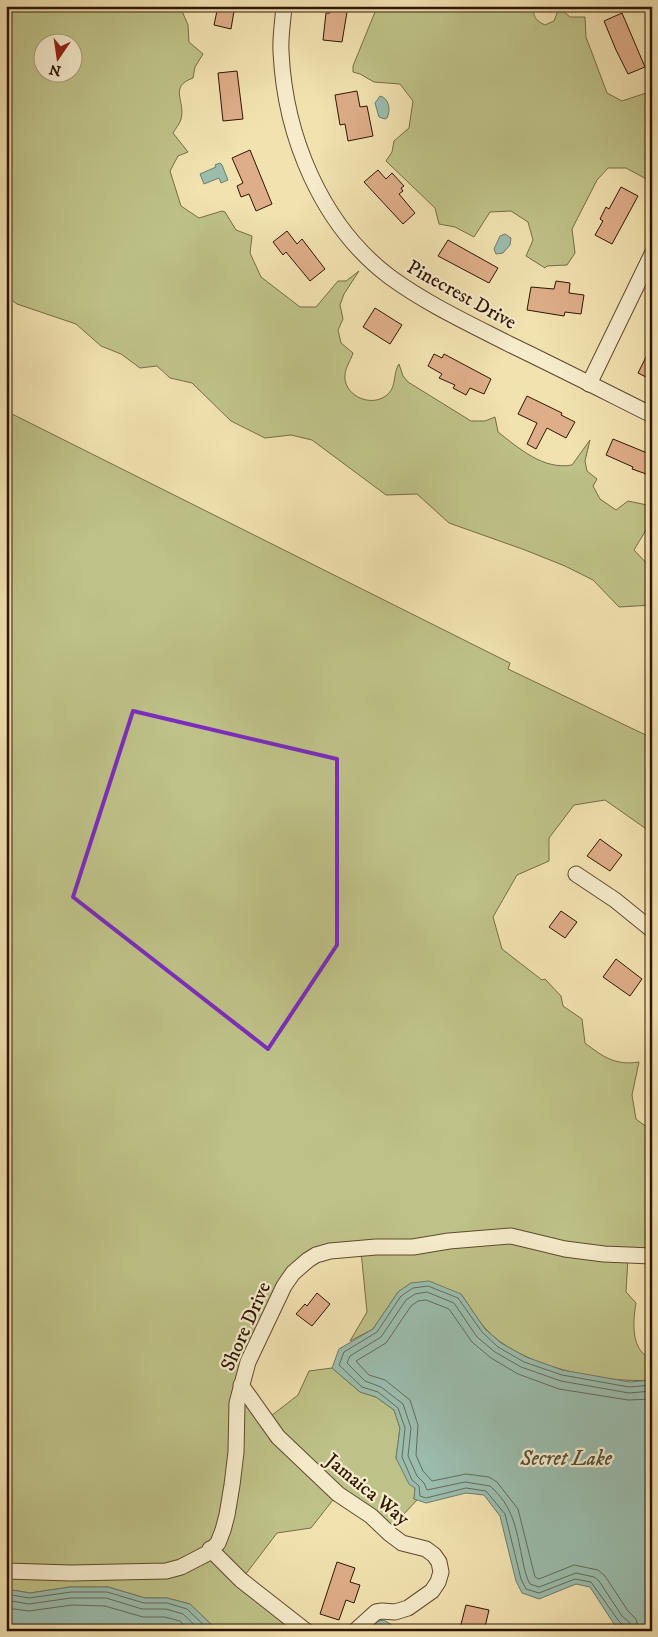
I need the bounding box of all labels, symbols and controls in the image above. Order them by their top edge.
north arrow [32,32,82,82]
text: N [47,60,63,80]
street label: Pinecrest Drive [402,255,521,336]
street label: Shore Drive [216,1278,277,1375]
water label: Secret Lake [519,1446,613,1472]
street label: Jamaica Way [318,1447,415,1532]

